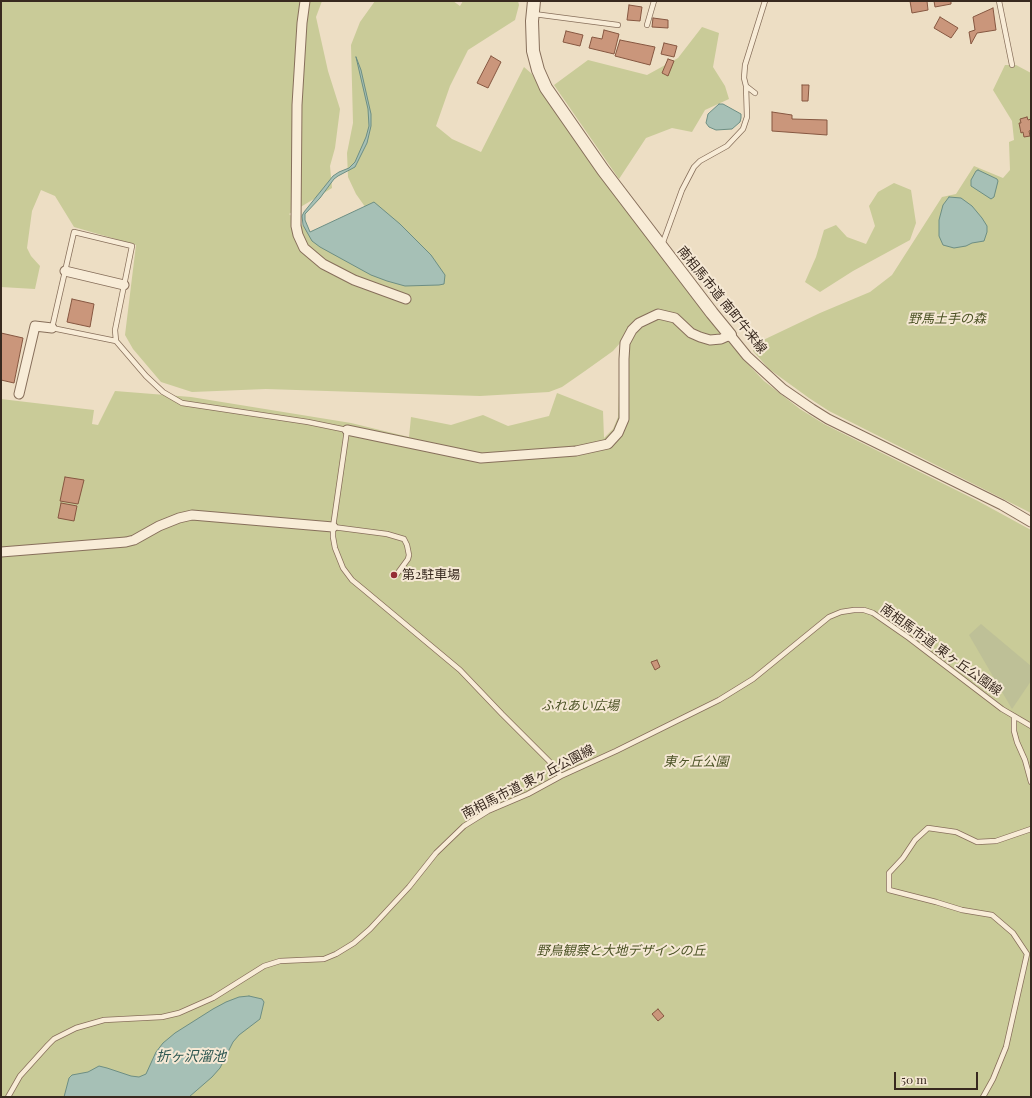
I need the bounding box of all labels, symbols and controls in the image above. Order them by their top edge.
street label: 南相馬市道 南町牛来線 [674,243,770,357]
park label: 野馬土手の森 [908,311,986,327]
place label: 第2駐車場 [402,567,460,583]
marker: 第2駐車場 [389,570,399,580]
street label: 南相馬市道 東ヶ丘公園線 [877,601,1005,699]
park label: ふれあい広場 [541,698,619,714]
street label: 南相馬市道 東ヶ丘公園線 [459,742,597,822]
park label: 東ヶ丘公園 [664,754,728,770]
park label: 野鳥観察と大地デザインの丘 [537,943,705,959]
water label: 折ヶ沢溜池 [156,1049,226,1065]
scale bar [896,1064,980,1090]
text: 50 m [901,1071,927,1087]

